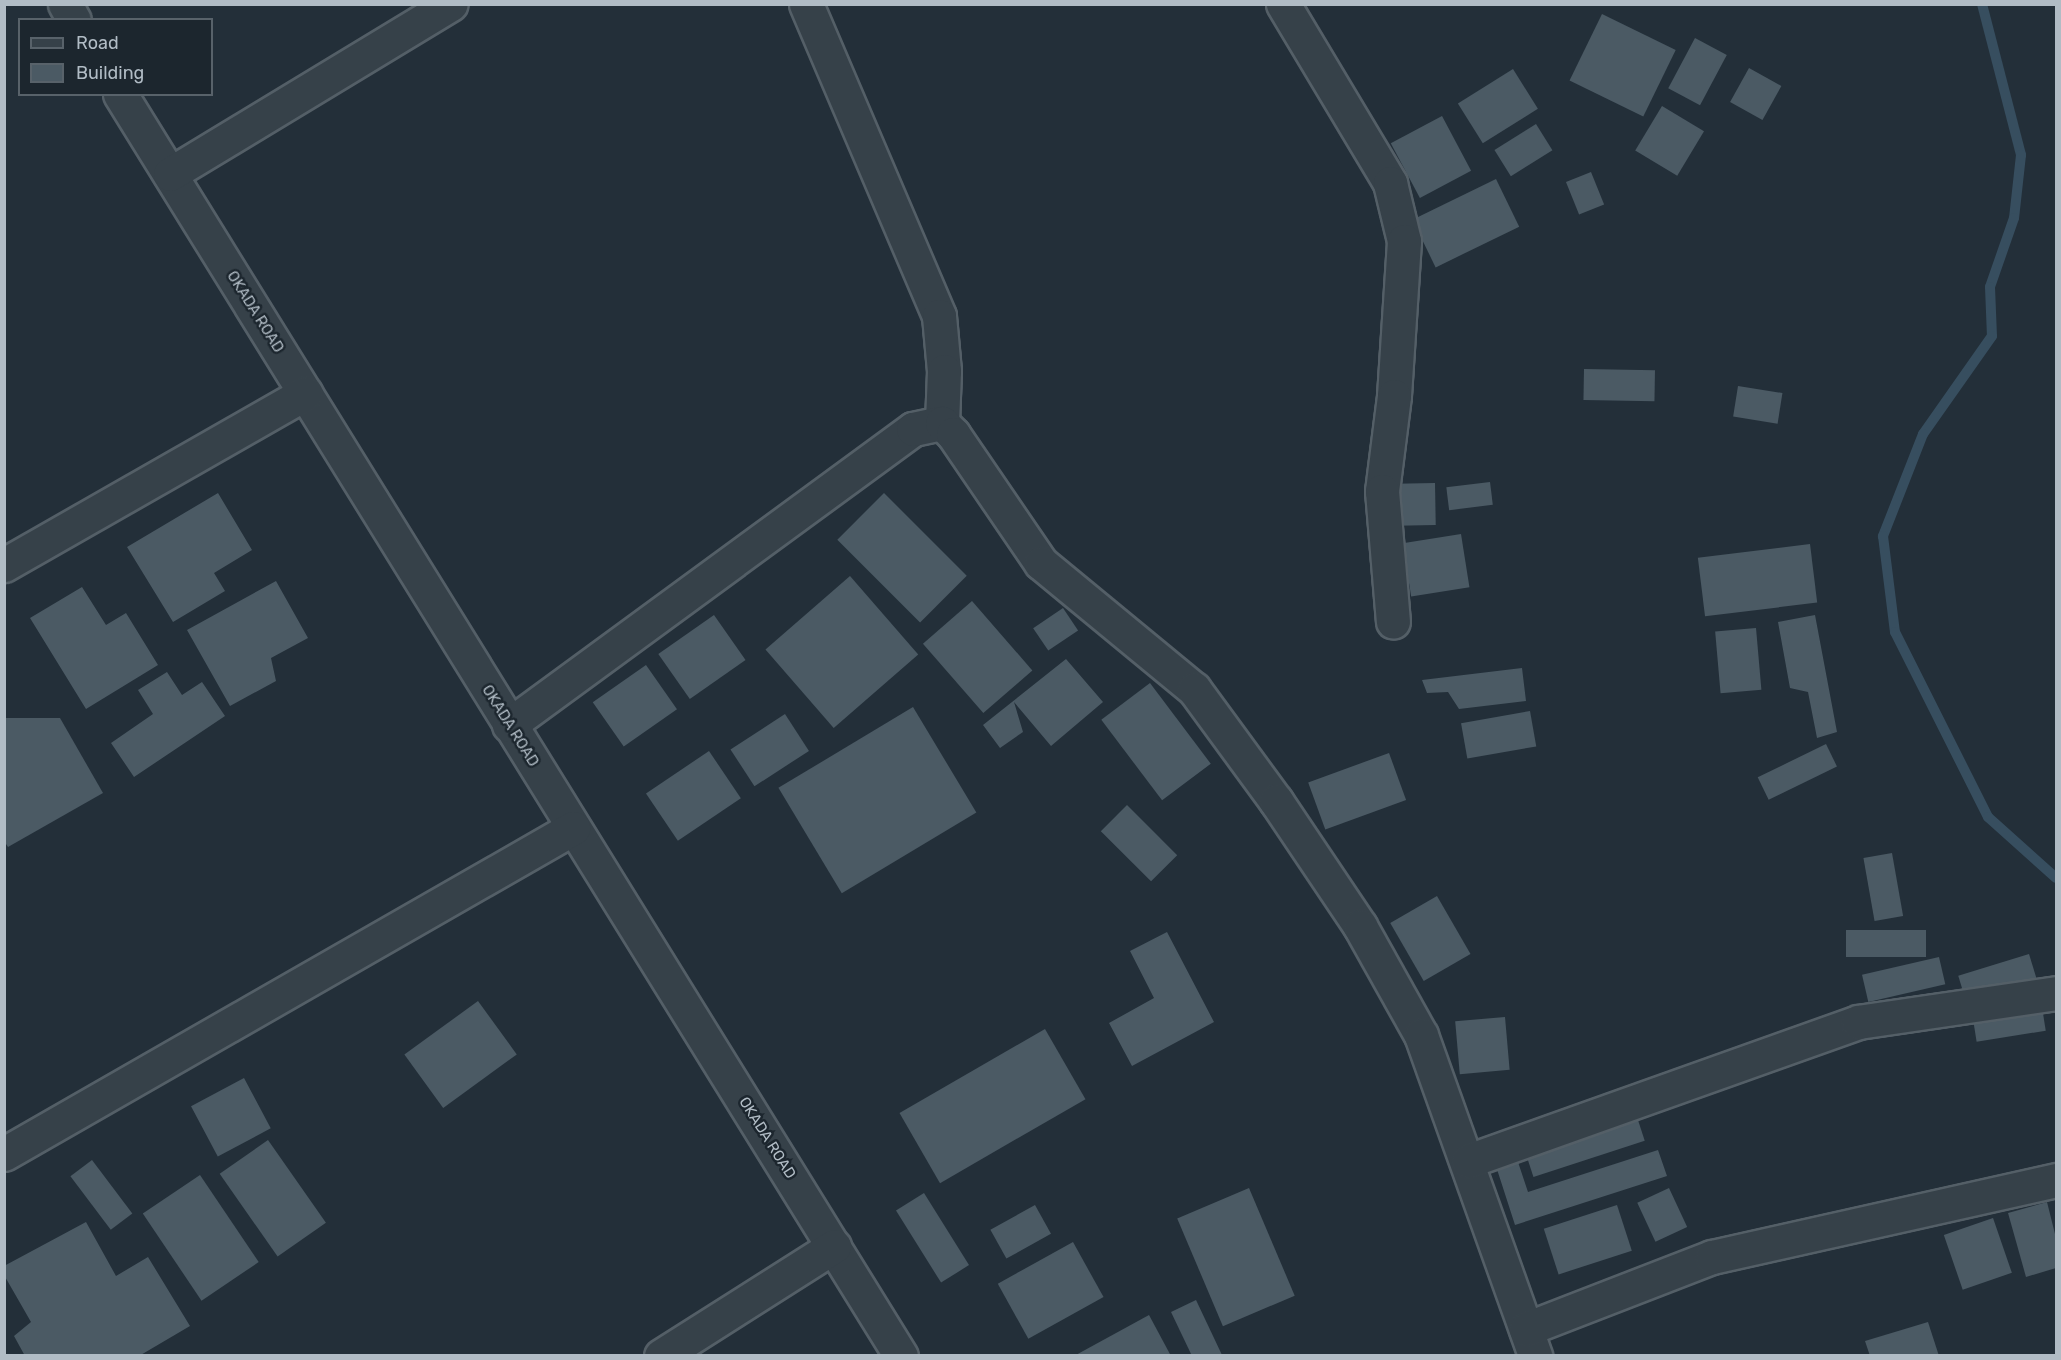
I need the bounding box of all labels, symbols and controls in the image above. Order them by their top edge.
legend [18,18,213,96]
text: Road [76,32,119,54]
text: Building [76,62,144,84]
street label: OKADA ROAD [223,268,287,356]
street label: OKADA ROAD [478,682,542,770]
street label: OKADA ROAD [735,1094,799,1182]

